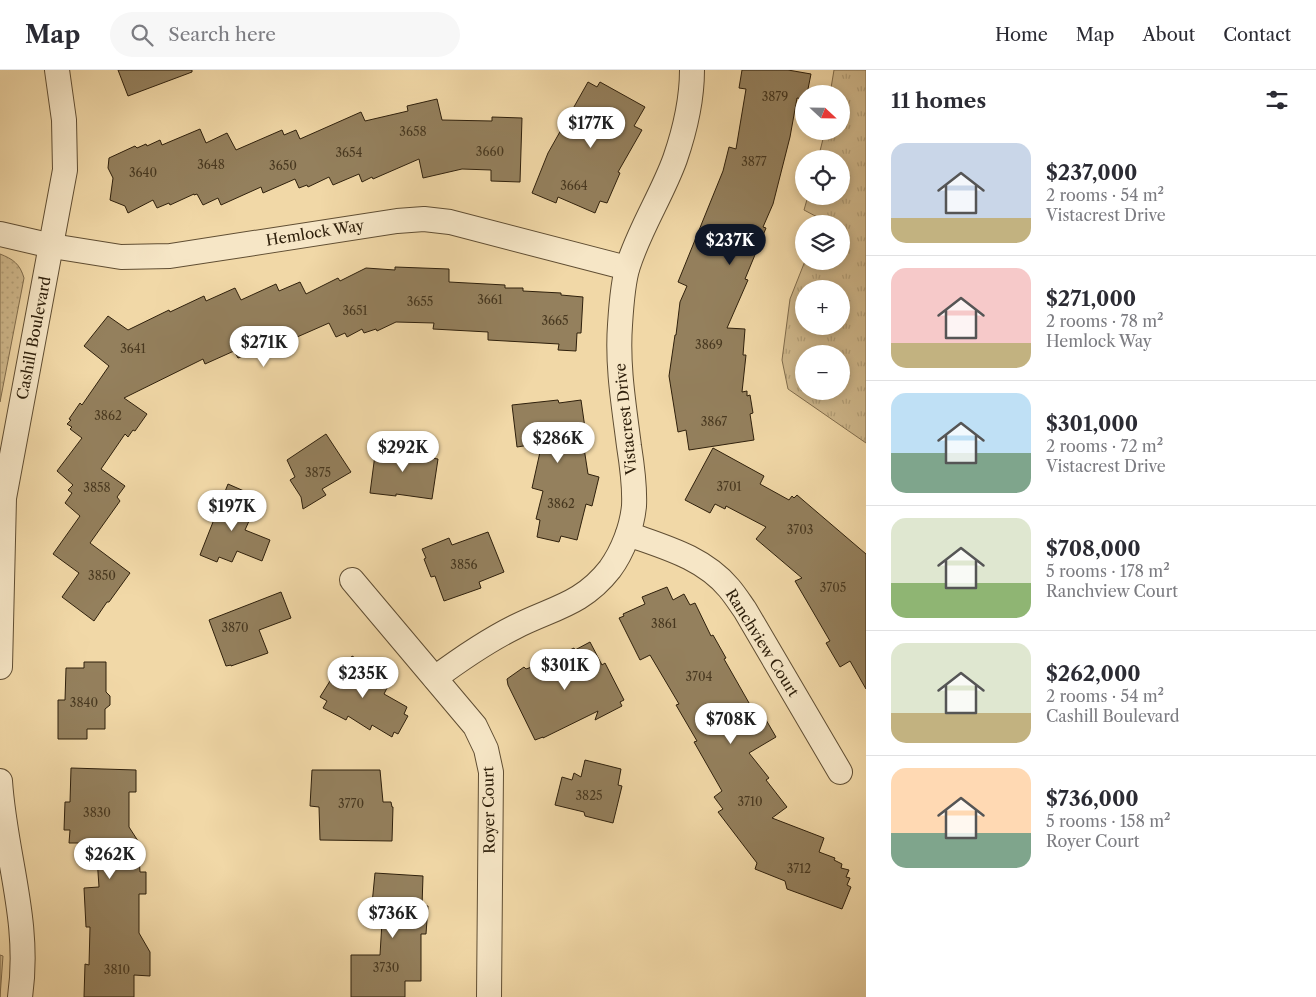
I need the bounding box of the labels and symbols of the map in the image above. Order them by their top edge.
north arrow [795,85,850,140]
house number: 3879 [762,89,788,104]
pin: $177K [556,106,626,149]
house number: 3658 [399,124,427,139]
house number: 3660 [476,144,504,159]
house number: 3654 [335,145,363,160]
house number: 3877 [741,154,767,169]
house number: 3648 [197,157,225,172]
house number: 3650 [269,158,297,173]
house number: 3640 [129,165,157,180]
house number: 3664 [560,178,588,193]
street label: Hemlock Way [264,215,366,250]
pin: $237K [695,224,765,266]
street label: Cashill Boulevard [12,275,55,401]
house number: 3661 [477,292,503,307]
house number: 3655 [407,294,433,309]
house number: 3651 [342,303,368,318]
house number: 3665 [541,313,569,328]
pin: $271K [229,326,299,368]
house number: 3869 [695,337,723,352]
house number: 3641 [120,341,146,356]
street label: Vistacrest Drive [610,362,641,477]
house number: 3862 [94,408,122,423]
house number: 3867 [701,414,727,429]
pin: $286K [523,422,593,464]
pin: $292K [368,430,438,473]
house number: 3875 [305,465,331,480]
house number: 3701 [716,479,742,494]
house number: 3858 [83,480,111,495]
pin: $197K [197,490,267,532]
house number: 3862 [547,496,575,511]
house number: 3703 [787,522,813,537]
house number: 3856 [450,557,478,572]
house number: 3850 [88,568,116,583]
house number: 3705 [820,580,846,595]
street label: Ranchview Court [722,585,804,701]
house number: 3861 [651,616,677,631]
house number: 3870 [221,620,249,635]
pin: $301K [530,648,600,691]
pin: $235K [328,656,398,699]
house number: 3704 [685,669,713,684]
house number: 3840 [70,695,98,710]
pin: $708K [696,702,766,745]
street label: Royer Court [478,765,499,854]
house number: 3825 [575,788,603,803]
house number: 3710 [737,794,763,809]
house number: 3770 [338,796,364,811]
house number: 3830 [83,805,111,820]
pin: $262K [75,838,145,880]
house number: 3712 [787,861,811,876]
pin: $736K [358,896,428,939]
house number: 3730 [373,960,399,975]
house number: 3810 [104,962,130,977]

